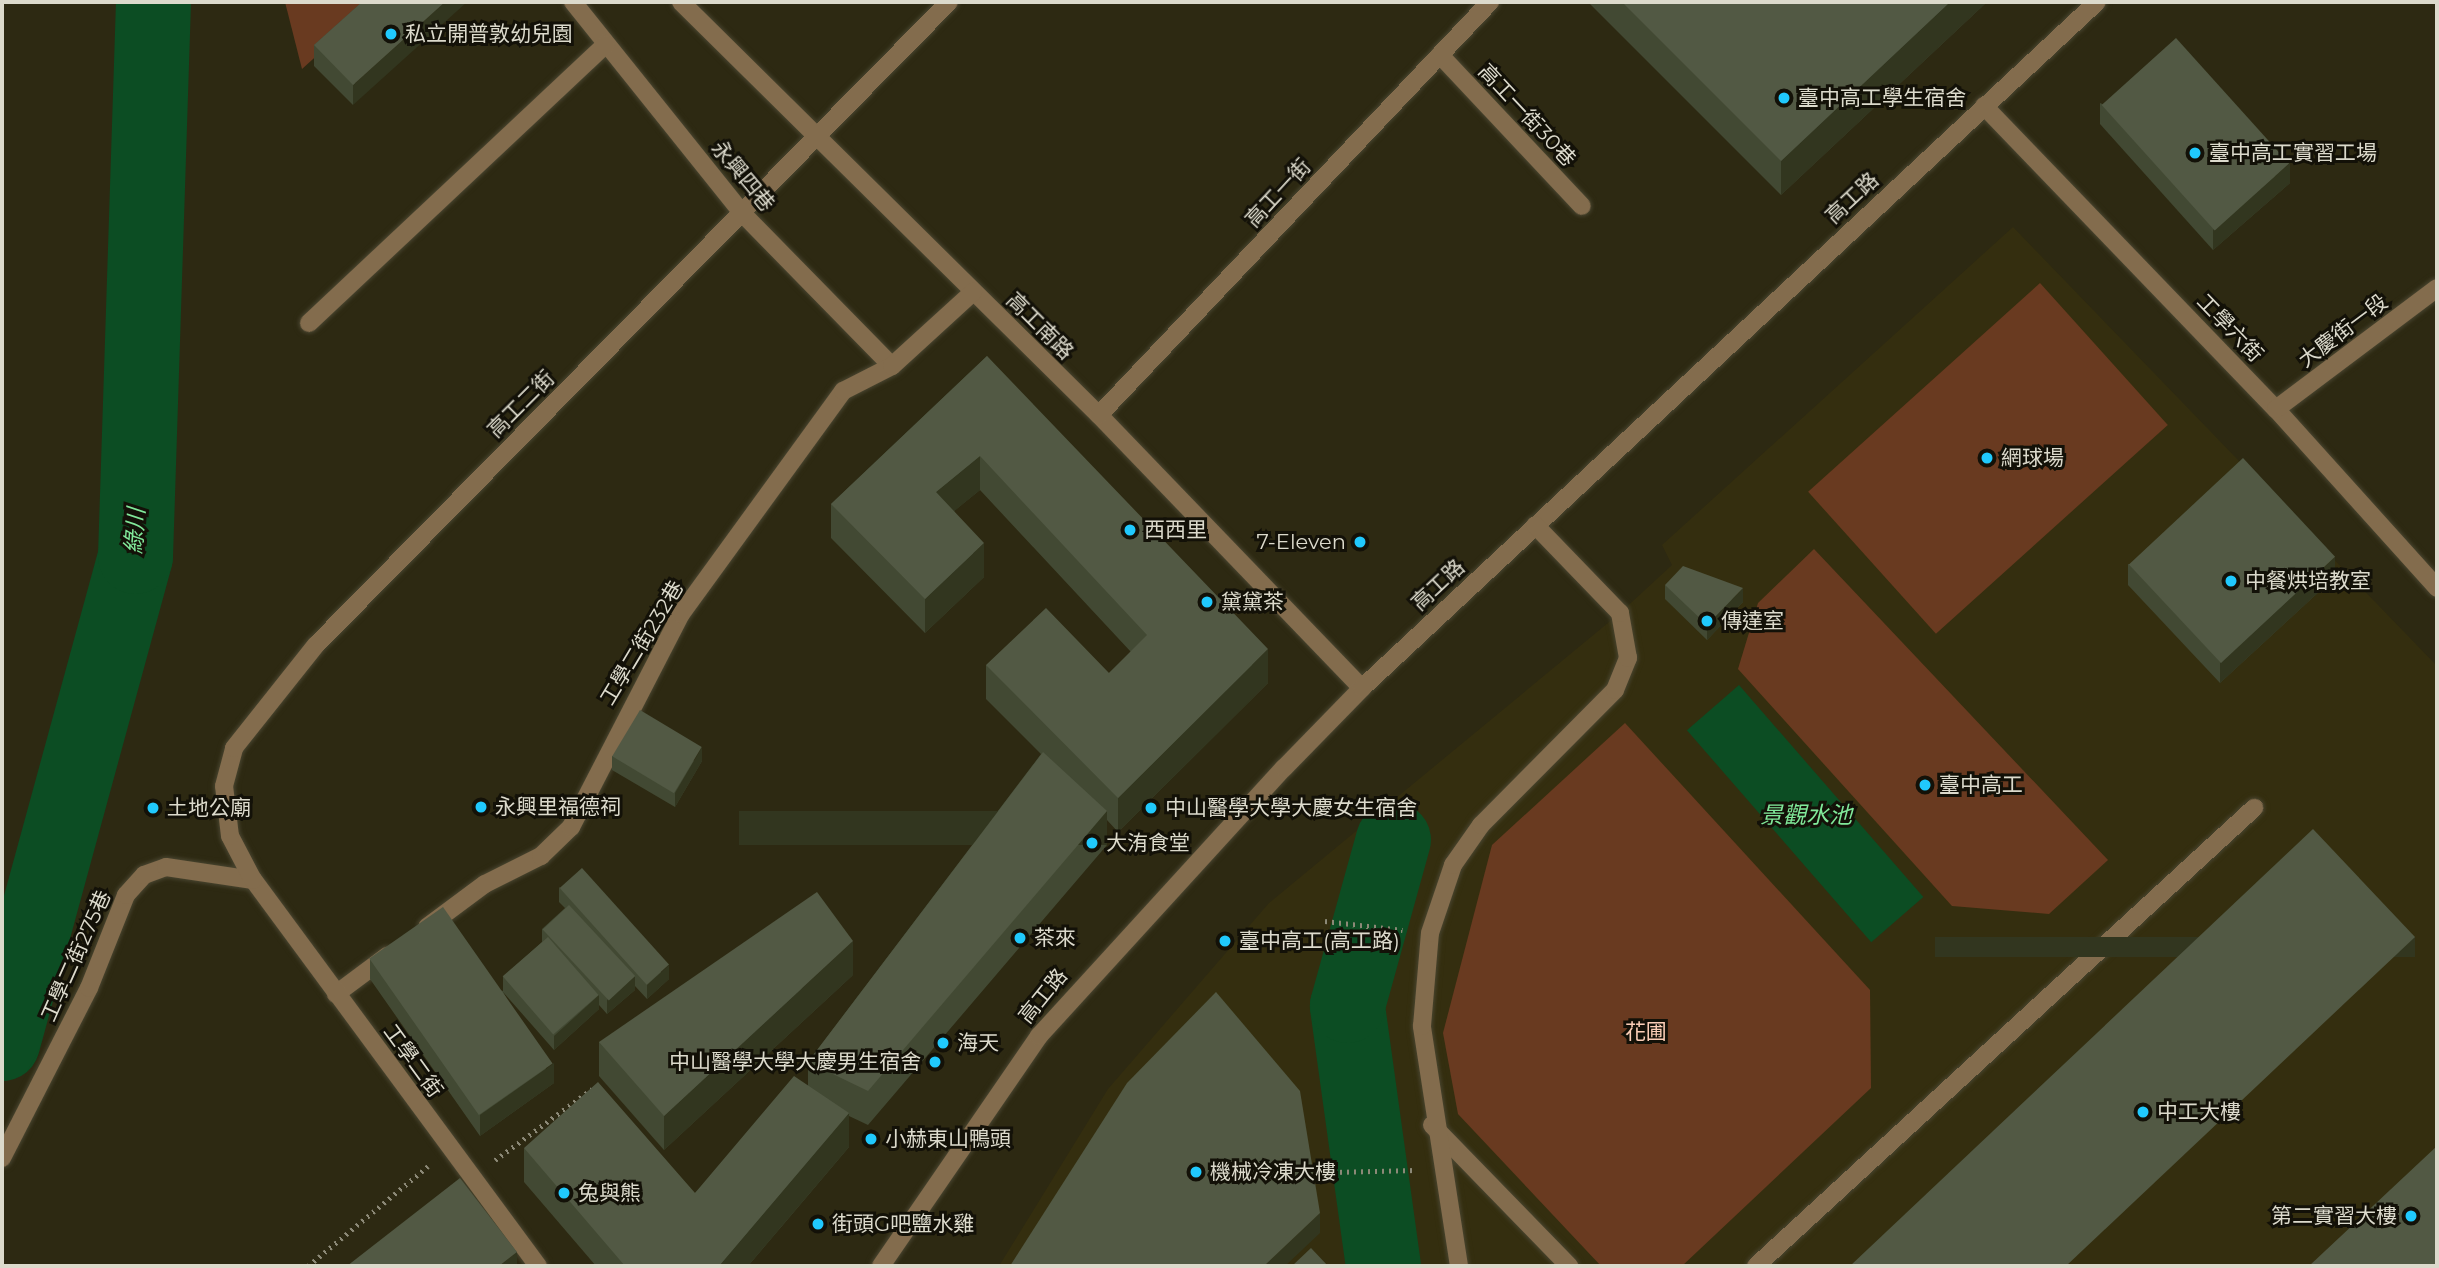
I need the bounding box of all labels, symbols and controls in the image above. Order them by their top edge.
place label: 私立開普敦幼兒園 [405,21,573,47]
marker: 私立開普敦幼兒園 [383,26,399,42]
street label: 高工一街30巷 [1473,59,1581,171]
place label: 臺中高工學生宿舍 [1798,85,1966,111]
marker: 臺中高工學生宿舍 [1776,90,1792,106]
street label: 永興四巷 [706,136,780,216]
place label: 臺中高工實習工場 [2209,140,2377,166]
marker: 臺中高工實習工場 [2187,145,2203,161]
street label: 高工一街 [1240,154,1316,232]
street label: 高工路 [1820,167,1884,229]
street label: 高工南路 [1001,287,1079,365]
street label: 工學六街 [2192,289,2268,367]
street label: 大慶街一段 [2293,289,2393,373]
street label: 高工二街 [482,365,560,443]
place label: 網球場 [2001,445,2064,471]
marker: 網球場 [1979,450,1995,466]
water label: 綠川 [120,507,150,555]
place label: 西西里 [1144,517,1207,543]
marker: 西西里 [1122,522,1138,538]
place label: 7-Eleven [1257,529,1346,555]
marker: 7-Eleven [1352,534,1368,550]
street label: 高工路 [1406,554,1470,616]
place label: 中餐烘培教室 [2245,568,2371,594]
marker: 中餐烘培教室 [2223,573,2239,589]
street label: 工學二街232巷 [595,576,689,710]
place label: 黛黛茶 [1221,589,1284,615]
marker: 黛黛茶 [1199,594,1215,610]
place label: 傳達室 [1721,608,1784,634]
marker: 傳達室 [1699,613,1715,629]
place label: 臺中高工 [1939,772,2023,798]
marker: 臺中高工 [1917,777,1933,793]
place label: 永興里福德祠 [495,794,621,820]
place label: 土地公廟 [167,795,251,821]
place label: 中山醫學大學大慶女生宿舍 [1165,795,1417,821]
marker: 永興里福德祠 [473,799,489,815]
marker: 土地公廟 [145,800,161,816]
marker: 中山醫學大學大慶女生宿舍 [1143,800,1159,816]
water label: 景觀水池 [1760,801,1852,829]
place label: 大洧食堂 [1106,830,1190,856]
marker: 大洧食堂 [1084,835,1100,851]
street label: 工學二街275巷 [36,887,116,1025]
place label: 茶來 [1034,925,1076,951]
place label: 臺中高工(高工路) [1239,928,1400,954]
marker: 茶來 [1012,930,1028,946]
marker: 臺中高工(高工路) [1217,933,1233,949]
street label: 高工路 [1013,964,1073,1028]
park label: 花圃 [1625,1019,1667,1045]
street label: 工學二街 [378,1020,448,1102]
place label: 海天 [957,1030,999,1056]
marker: 海天 [935,1035,951,1051]
place label: 中山醫學大學大慶男生宿舍 [669,1049,921,1075]
marker: 中山醫學大學大慶男生宿舍 [927,1054,943,1070]
place label: 中工大樓 [2157,1099,2241,1125]
marker: 中工大樓 [2135,1104,2151,1120]
place label: 小赫東山鴨頭 [885,1126,1011,1152]
marker: 小赫東山鴨頭 [863,1131,879,1147]
place label: 機械冷凍大樓 [1210,1159,1336,1185]
marker: 機械冷凍大樓 [1188,1164,1204,1180]
place label: 兔與熊 [578,1180,641,1206]
marker: 兔與熊 [556,1185,572,1201]
place label: 第二實習大樓 [2271,1203,2397,1229]
marker: 第二實習大樓 [2403,1208,2419,1224]
place label: 街頭G吧鹽水雞 [832,1211,974,1237]
marker: 街頭G吧鹽水雞 [810,1216,826,1232]

